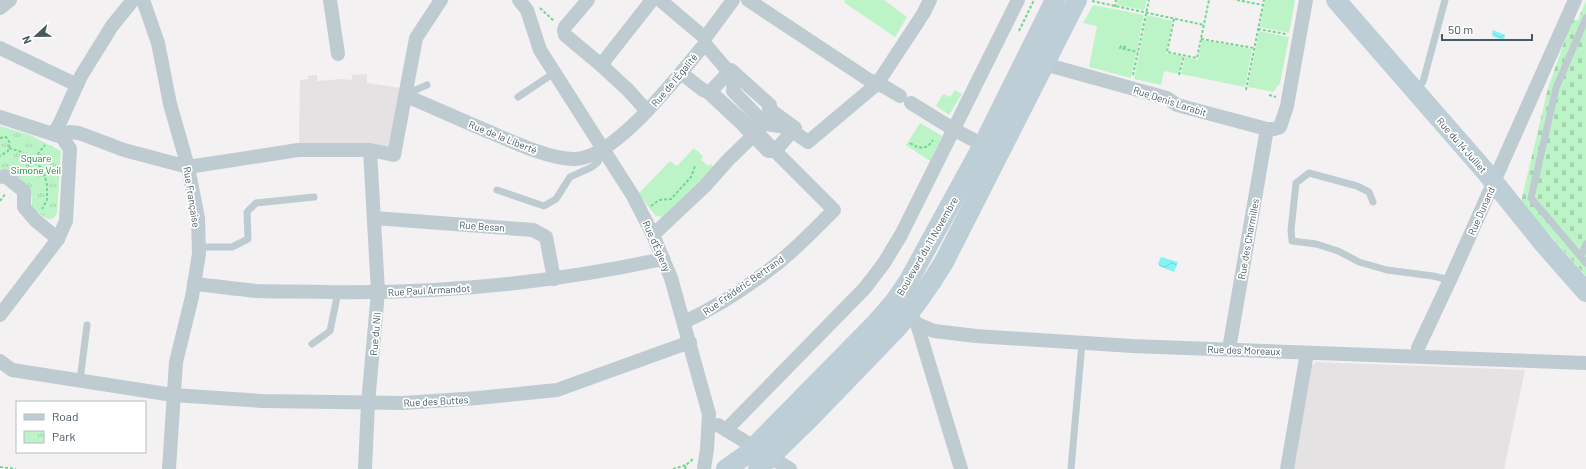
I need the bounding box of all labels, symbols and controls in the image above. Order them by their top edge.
north arrow [16,16,56,56]
scale bar [1442,16,1532,42]
text: 50 m [1448,22,1473,36]
text: N [19,34,34,46]
street label: Rue de l'Égalité [648,51,700,109]
street label: Rue Denis Larabit [1132,84,1208,119]
street label: Rue du 14 Juillet [1435,115,1490,176]
street label: Rue de la Liberté [467,118,539,156]
park label: Square Simone Veil [11,152,61,176]
street label: Rue Française [181,166,203,228]
street label: Rue Dunand [1465,185,1497,237]
street label: Boulevard du 11 Novembre [894,195,960,297]
street label: Rue des Charmilles [1235,197,1261,280]
street label: Rue Besan [459,218,505,234]
street label: Rue d'Égleny [640,219,674,274]
street label: Rue Frédéric Bertrand [700,253,786,317]
street label: Rue Paul Armandot [388,282,471,298]
street label: Rue du Nil [367,312,383,356]
street label: Rue des Moreaux [1207,343,1281,357]
street label: Rue des Buttes [403,393,469,409]
legend [16,401,146,453]
text: Road [52,409,79,423]
text: Park [52,429,76,443]

